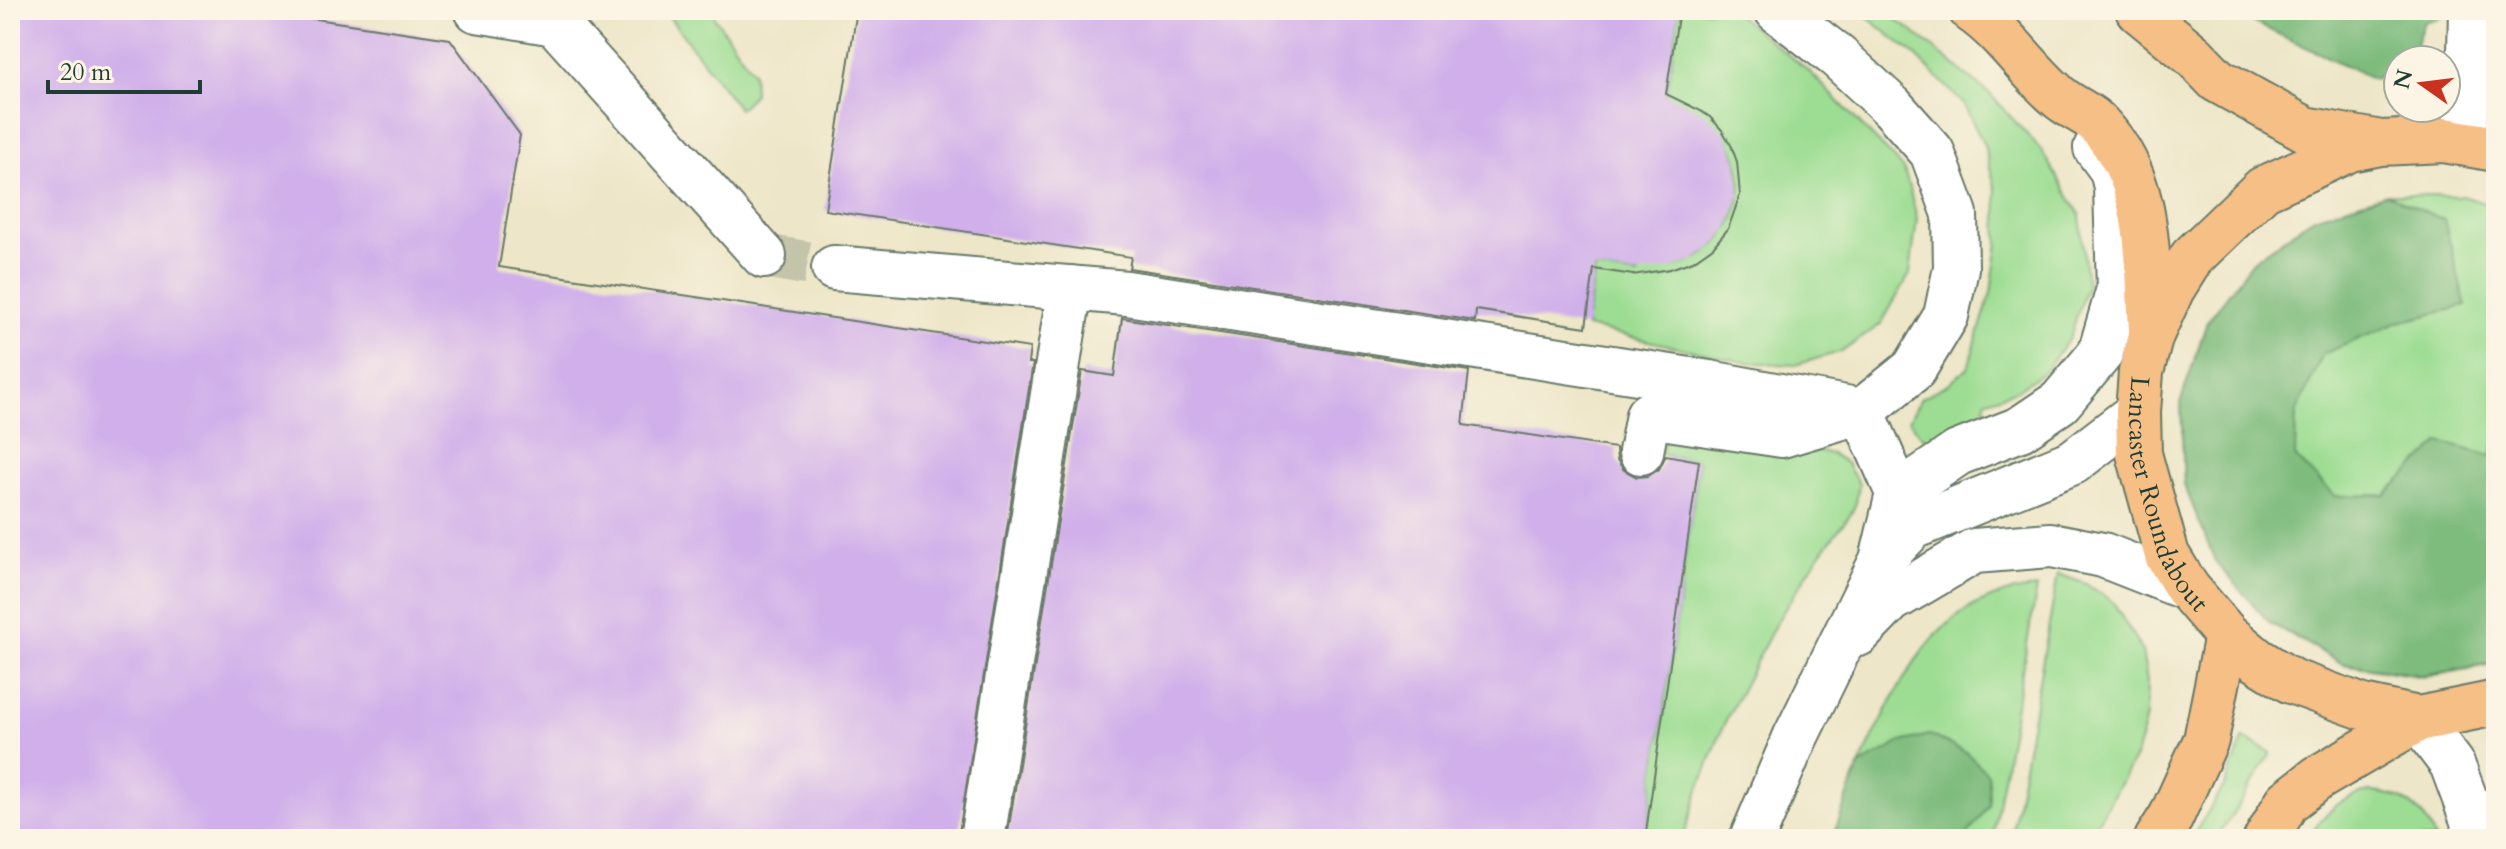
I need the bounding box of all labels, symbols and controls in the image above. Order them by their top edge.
scale bar [48,44,200,94]
north arrow [2382,44,2462,124]
text: 20 m [60,56,112,89]
text: N [2387,67,2420,92]
street label: Lancaster Roundabout [2120,375,2217,619]

